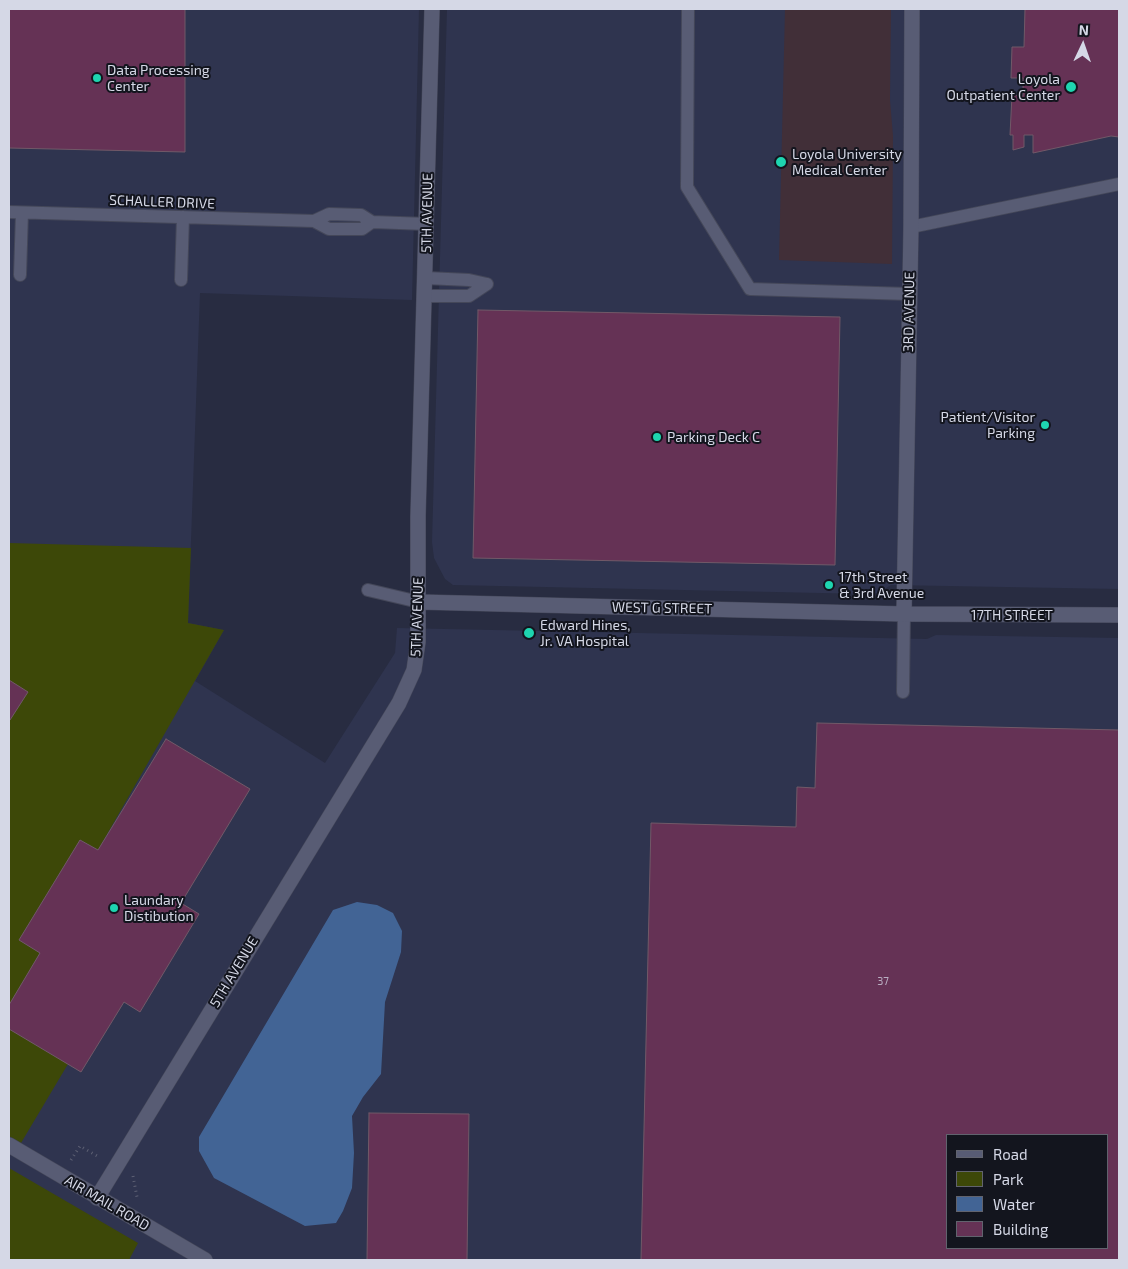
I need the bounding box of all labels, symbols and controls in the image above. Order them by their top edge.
north arrow [1058,20,1108,70]
text: N [1078,21,1089,38]
place label: Data Processing Center [107,62,210,94]
place label: Loyola Outpatient Center [947,71,1060,104]
marker: Data Processing Center [91,72,103,84]
marker: Loyola Outpatient Center [1064,80,1078,94]
place label: Loyola University Medical Center [792,146,902,178]
marker: Loyola University Medical Center [774,155,788,169]
street label: 5TH AVENUE [418,173,436,253]
street label: SCHALLER DRIVE [109,192,215,212]
street label: 3RD AVENUE [900,272,918,352]
place label: Patient/Visitor Parking [941,409,1035,442]
marker: Patient/Visitor Parking [1039,419,1051,431]
place label: Parking Deck C [667,429,760,445]
marker: Parking Deck C [651,431,663,443]
place label: 17th Street & 3rd Avenue [839,569,924,602]
street label: 5TH AVENUE [407,577,427,657]
marker: 17th Street & 3rd Avenue [823,579,835,591]
street label: WEST G STREET [612,599,712,617]
street label: 17TH STREET [971,607,1053,623]
place label: Edward Hines, Jr. VA Hospital [540,617,630,650]
marker: Edward Hines, Jr. VA Hospital [522,626,536,640]
place label: Laundary Distibution [124,892,194,924]
marker: Laundary Distibution [108,902,120,914]
street label: 5TH AVENUE [206,933,262,1011]
house number: 37 [877,974,889,988]
legend [946,1134,1108,1249]
text: Road [993,1145,1028,1163]
text: Park [993,1170,1024,1188]
street label: AIR MAIL ROAD [62,1172,152,1234]
text: Water [993,1195,1035,1213]
text: Building [993,1220,1048,1238]

